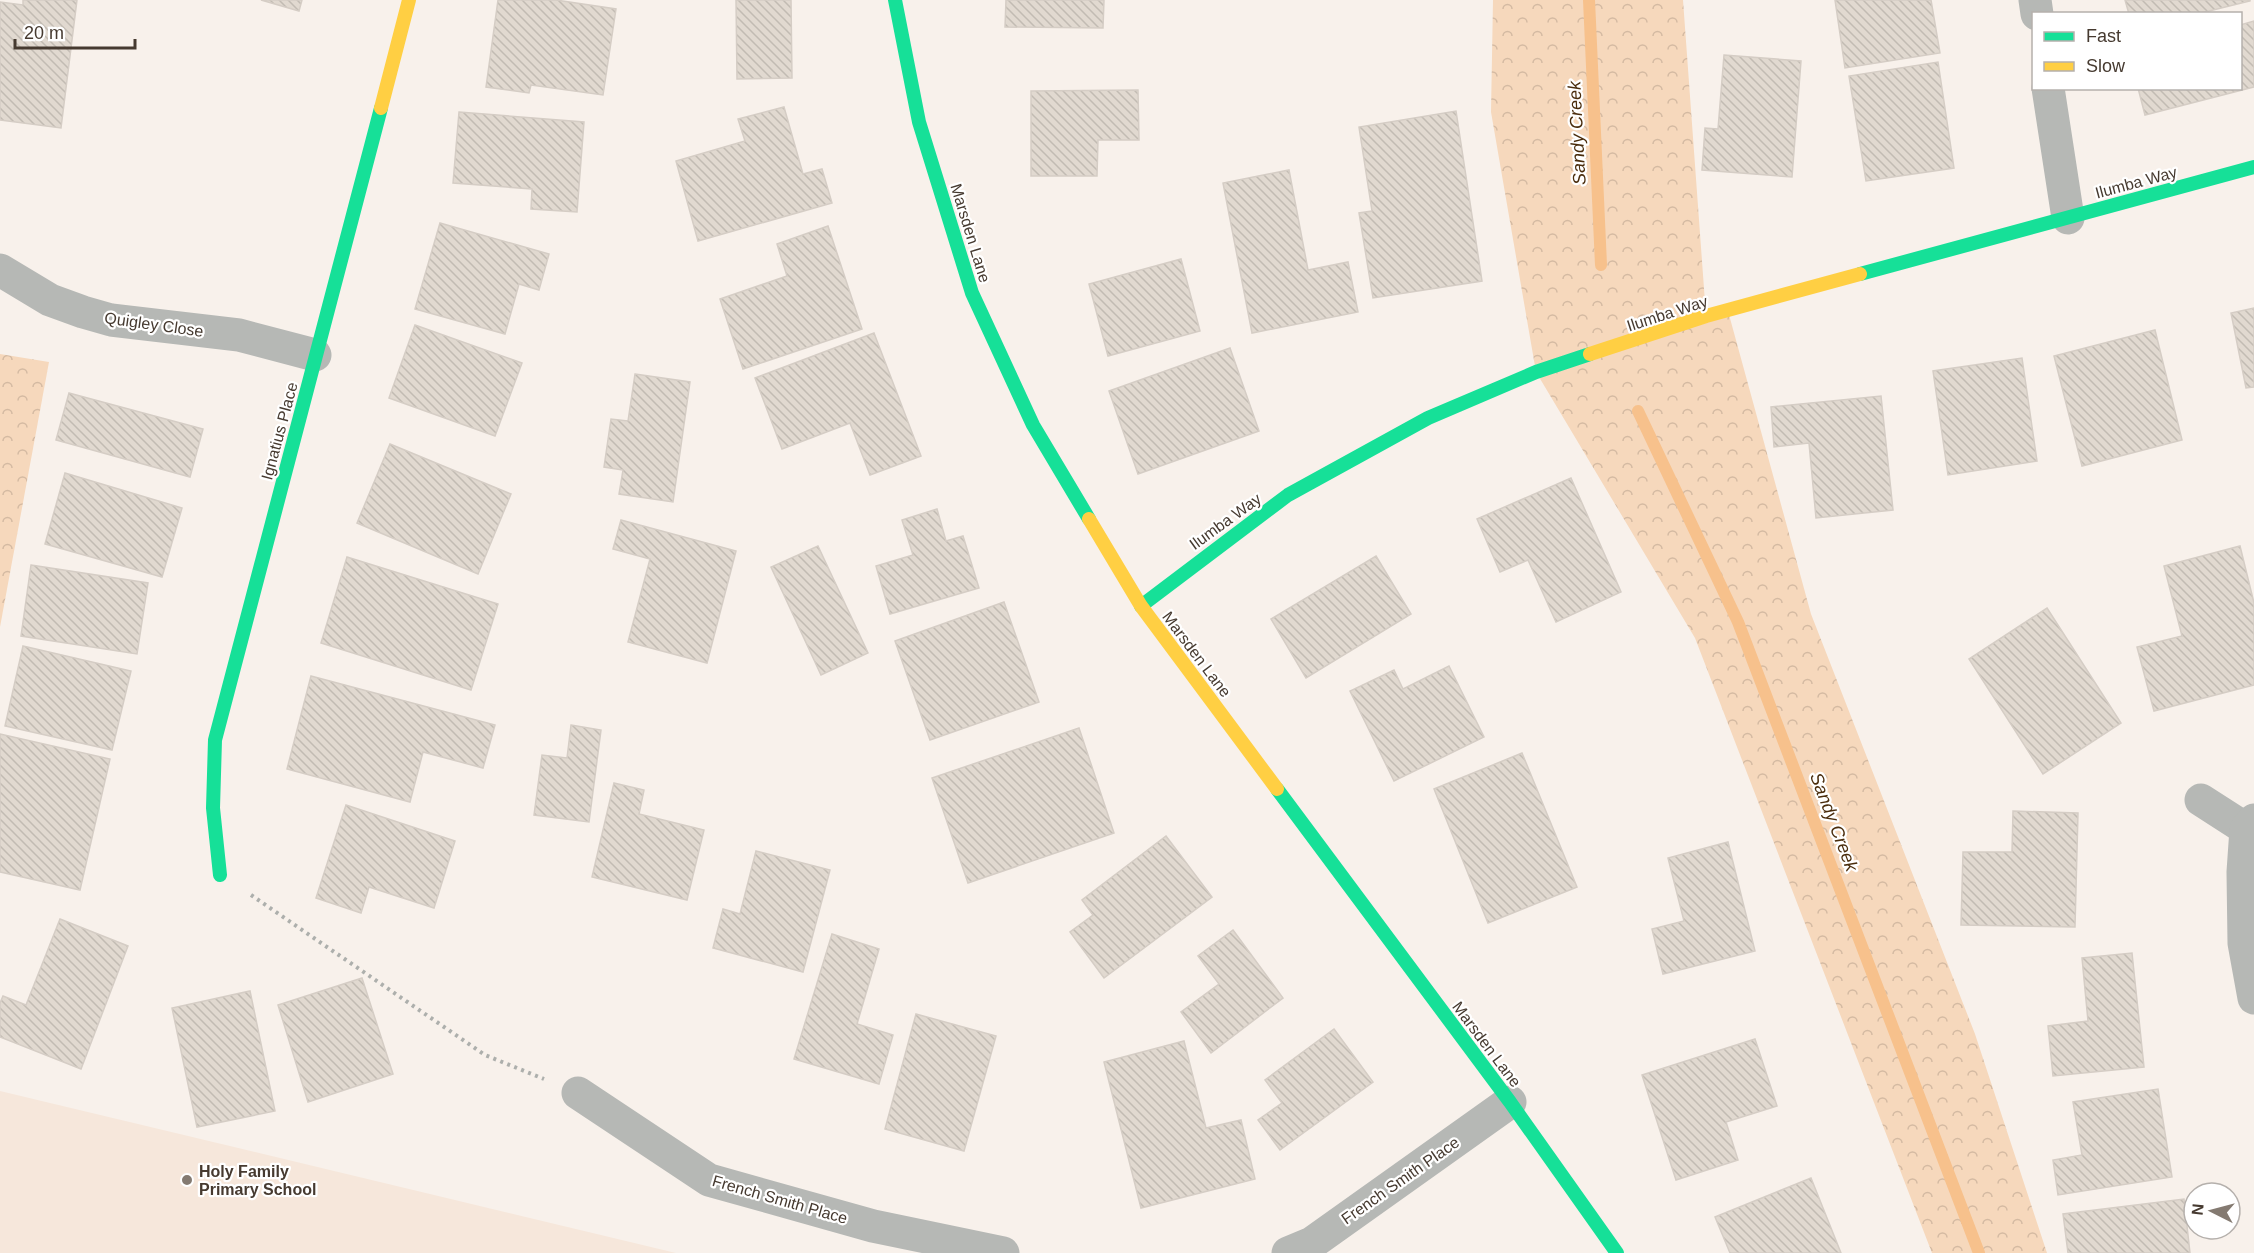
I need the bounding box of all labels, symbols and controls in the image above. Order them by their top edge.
scale bar [15,12,135,50]
legend [2032,12,2242,90]
text: 20 m [24,23,64,43]
text: Fast [2086,26,2121,46]
text: Slow [2086,56,2126,76]
water label: Sandy Creek [1564,80,1590,185]
street label: Ilumba Way [2093,163,2179,202]
street label: Marsden Lane [947,182,994,285]
street label: Ilumba Way [1625,292,1710,335]
street label: Quigley Close [103,309,205,340]
street label: Ignatius Place [258,380,301,482]
street label: Ilumba Way [1186,490,1264,553]
street label: Marsden Lane [1159,608,1234,700]
water label: Sandy Creek [1806,770,1862,875]
street label: Marsden Lane [1449,998,1524,1090]
street label: French Smith Place [1338,1133,1462,1227]
place label: Holy Family Primary School [199,1163,316,1198]
street label: French Smith Place [710,1172,849,1227]
marker: Holy Family Primary School [180,1173,194,1187]
north arrow [2182,1181,2242,1241]
text: N [2189,1203,2207,1216]

